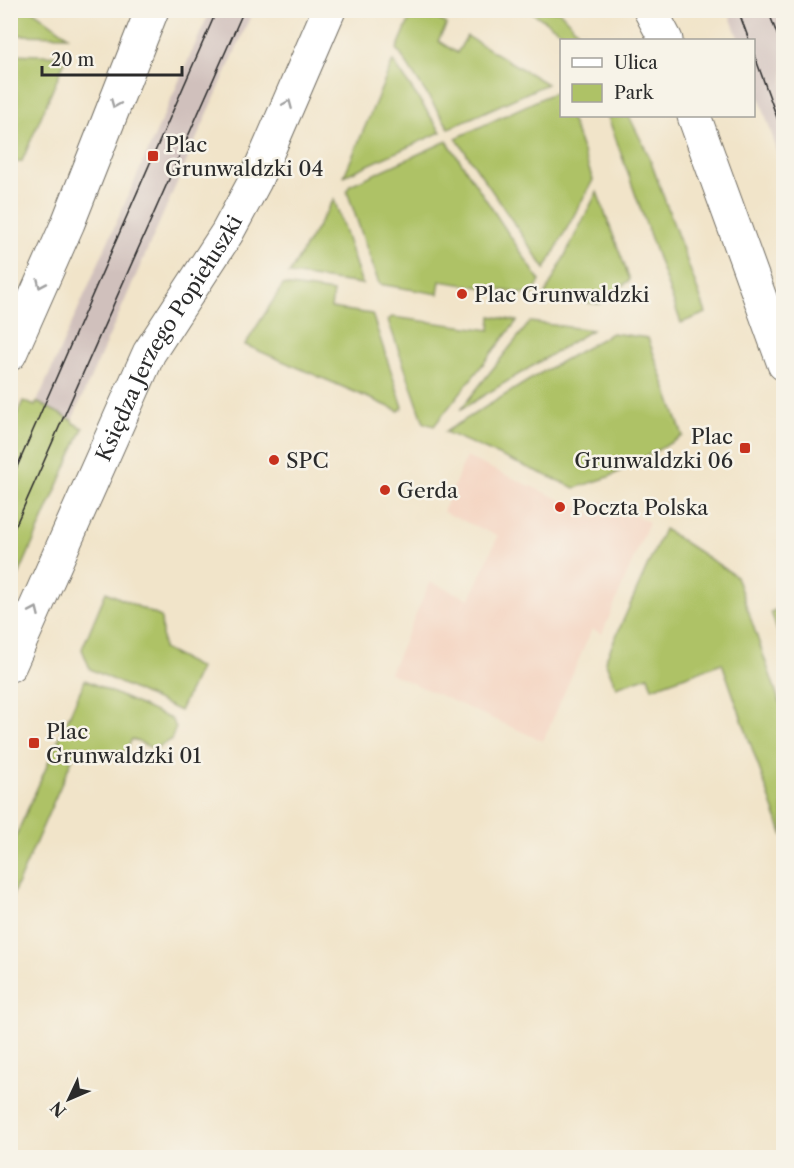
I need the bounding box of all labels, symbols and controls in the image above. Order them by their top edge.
scale bar [42,39,182,77]
legend [560,39,755,117]
text: 20 m [51,49,95,71]
text: Ulica [614,52,658,74]
text: Park [614,82,655,104]
one-way arrow [110,98,122,109]
one-way arrow [281,100,293,111]
place label: Plac Grunwaldzki 04 [165,132,324,181]
marker: Plac Grunwaldzki 04 [146,149,160,163]
street label: Księdza Jerzego Popiełuszki [90,211,247,465]
one-way arrow [36,278,48,289]
place label: Plac Grunwaldzki [474,282,649,307]
marker: Plac Grunwaldzki [455,287,469,301]
place label: Plac Grunwaldzki 06 [574,424,733,473]
marker: Plac Grunwaldzki 06 [738,441,752,455]
place label: SPC [286,448,329,473]
marker: SPC [267,453,281,467]
place label: Gerda [397,478,459,503]
marker: Gerda [378,483,392,497]
place label: Poczta Polska [572,495,709,520]
marker: Poczta Polska [553,500,567,514]
one-way arrow [27,607,39,618]
place label: Plac Grunwaldzki 01 [46,719,201,768]
marker: Plac Grunwaldzki 01 [27,736,41,750]
north arrow [39,1069,99,1129]
text: N [46,1097,70,1121]

